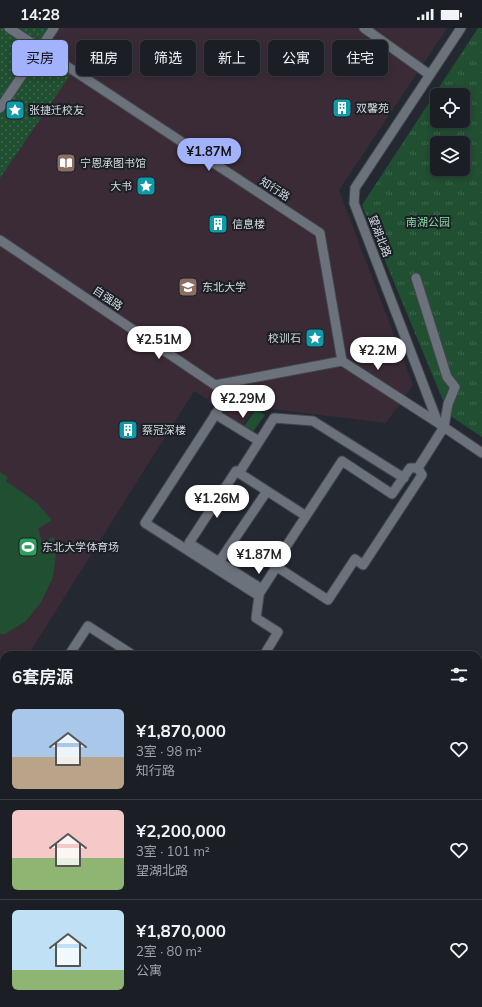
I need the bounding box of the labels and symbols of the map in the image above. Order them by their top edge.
building icon: 双馨苑 [331,97,353,119]
place icon: 张捷迁校友 [4,99,26,121]
place label: 双馨苑 [356,101,389,115]
place label: 张捷迁校友 [29,103,84,117]
pin: ¥1.87M [176,138,242,172]
library icon: 宁恩承图书馆 [55,152,77,174]
place label: 宁恩承图书馆 [80,156,146,170]
street label: 知行路 [257,174,293,204]
place icon: 大书 [135,175,157,197]
place label: 大书 [110,179,132,193]
building icon: 信息楼 [207,213,229,235]
street label: 望湖北路 [366,213,394,259]
park label: 南湖公园 [406,215,450,229]
place label: 信息楼 [232,217,265,231]
school or university icon: 东北大学 [177,276,199,298]
place label: 东北大学 [202,280,246,294]
street label: 自强路 [90,283,126,313]
pin: ¥2.51M [126,326,192,360]
place icon: 校训石 [304,327,326,349]
place label: 校训石 [268,331,301,345]
pin: ¥2.2M [350,337,406,371]
pin: ¥2.29M [210,385,276,419]
building icon: 蔡冠深楼 [117,419,139,441]
place label: 蔡冠深楼 [142,423,186,437]
pin: ¥1.26M [184,485,250,519]
sports icon: 东北大学体育场 [17,536,39,558]
place label: 东北大学体育场 [42,540,119,554]
pin: ¥1.87M [226,541,292,575]

